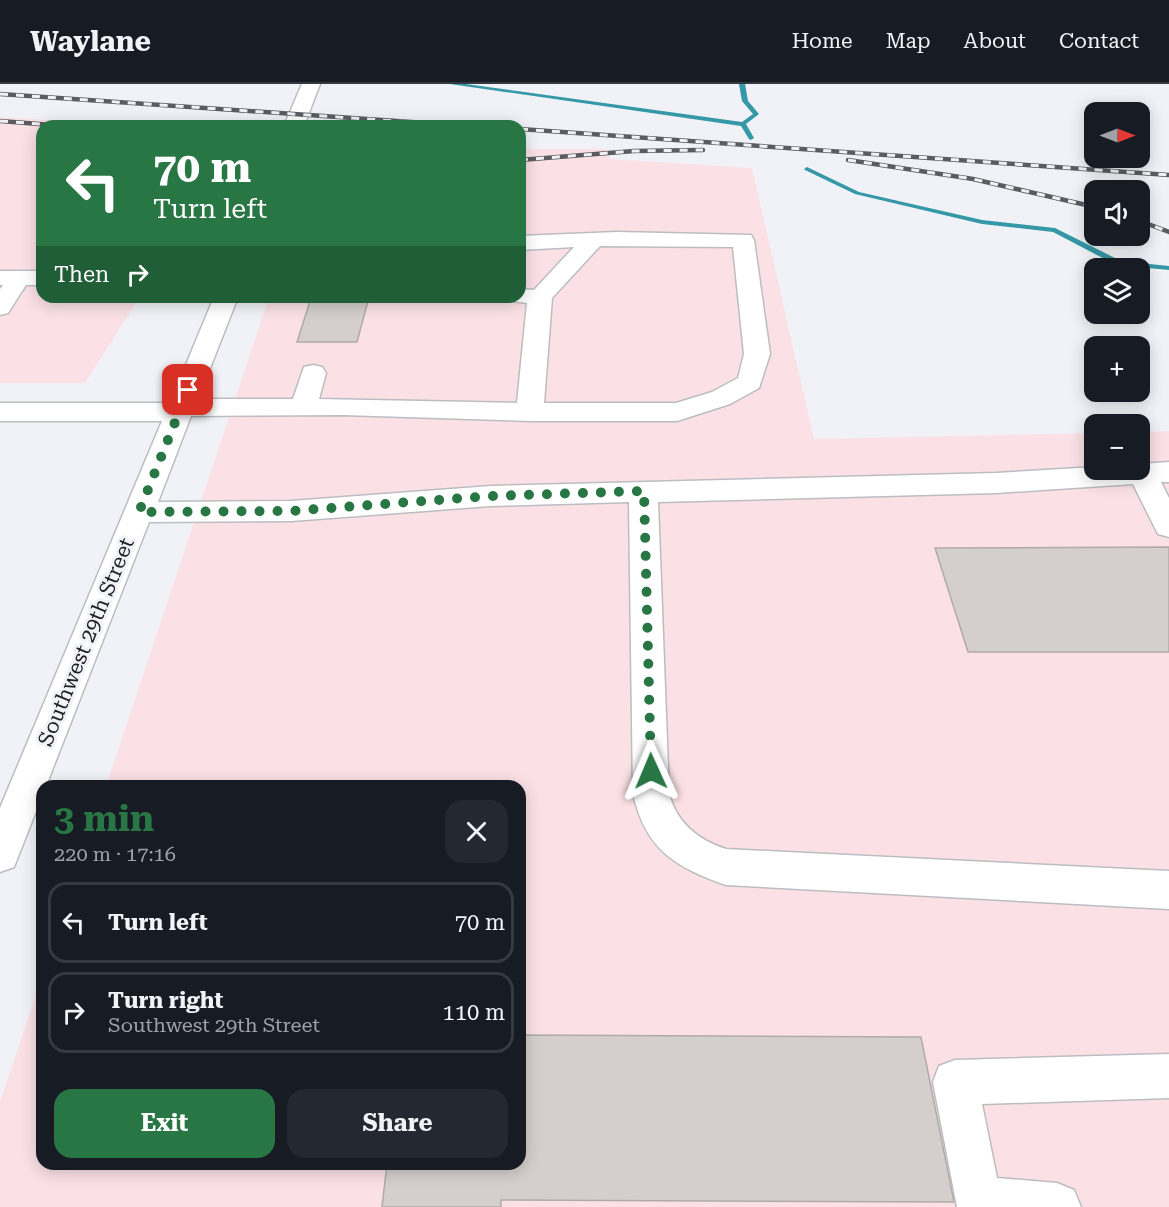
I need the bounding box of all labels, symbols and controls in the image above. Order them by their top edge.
text: Waylane [30,25,151,58]
text: Home [792,29,853,53]
text: Map [886,29,931,53]
text: About [964,29,1026,53]
text: Contact [1059,29,1139,53]
north arrow [1084,102,1150,168]
map controls [1084,102,1150,480]
text: 70 m [153,143,251,192]
icon: left [54,144,132,222]
button: sound [1084,180,1150,246]
text: Turn left [153,193,267,225]
icon: right [121,258,154,291]
button: layers [1084,258,1150,324]
text: Then [54,262,109,287]
button: + [1084,336,1150,402]
pin [162,364,213,415]
icon: arrive [171,373,204,406]
button: − [1084,414,1150,480]
street label: Southwest 29th Street [33,534,139,750]
position arrow [619,739,683,803]
text: 3 min [54,798,154,840]
button: close [445,800,508,863]
text: 220 m · 17:16 [54,842,176,866]
icon: left [57,906,90,939]
text: Turn left [108,910,208,935]
text: 70 m [455,910,505,935]
text: Turn right [108,988,223,1013]
icon: right [57,996,90,1029]
text: 110 m [442,1000,505,1025]
text: Southwest 29th Street [108,1013,320,1037]
button: Exit [54,1089,275,1158]
button: Share [287,1089,508,1158]

